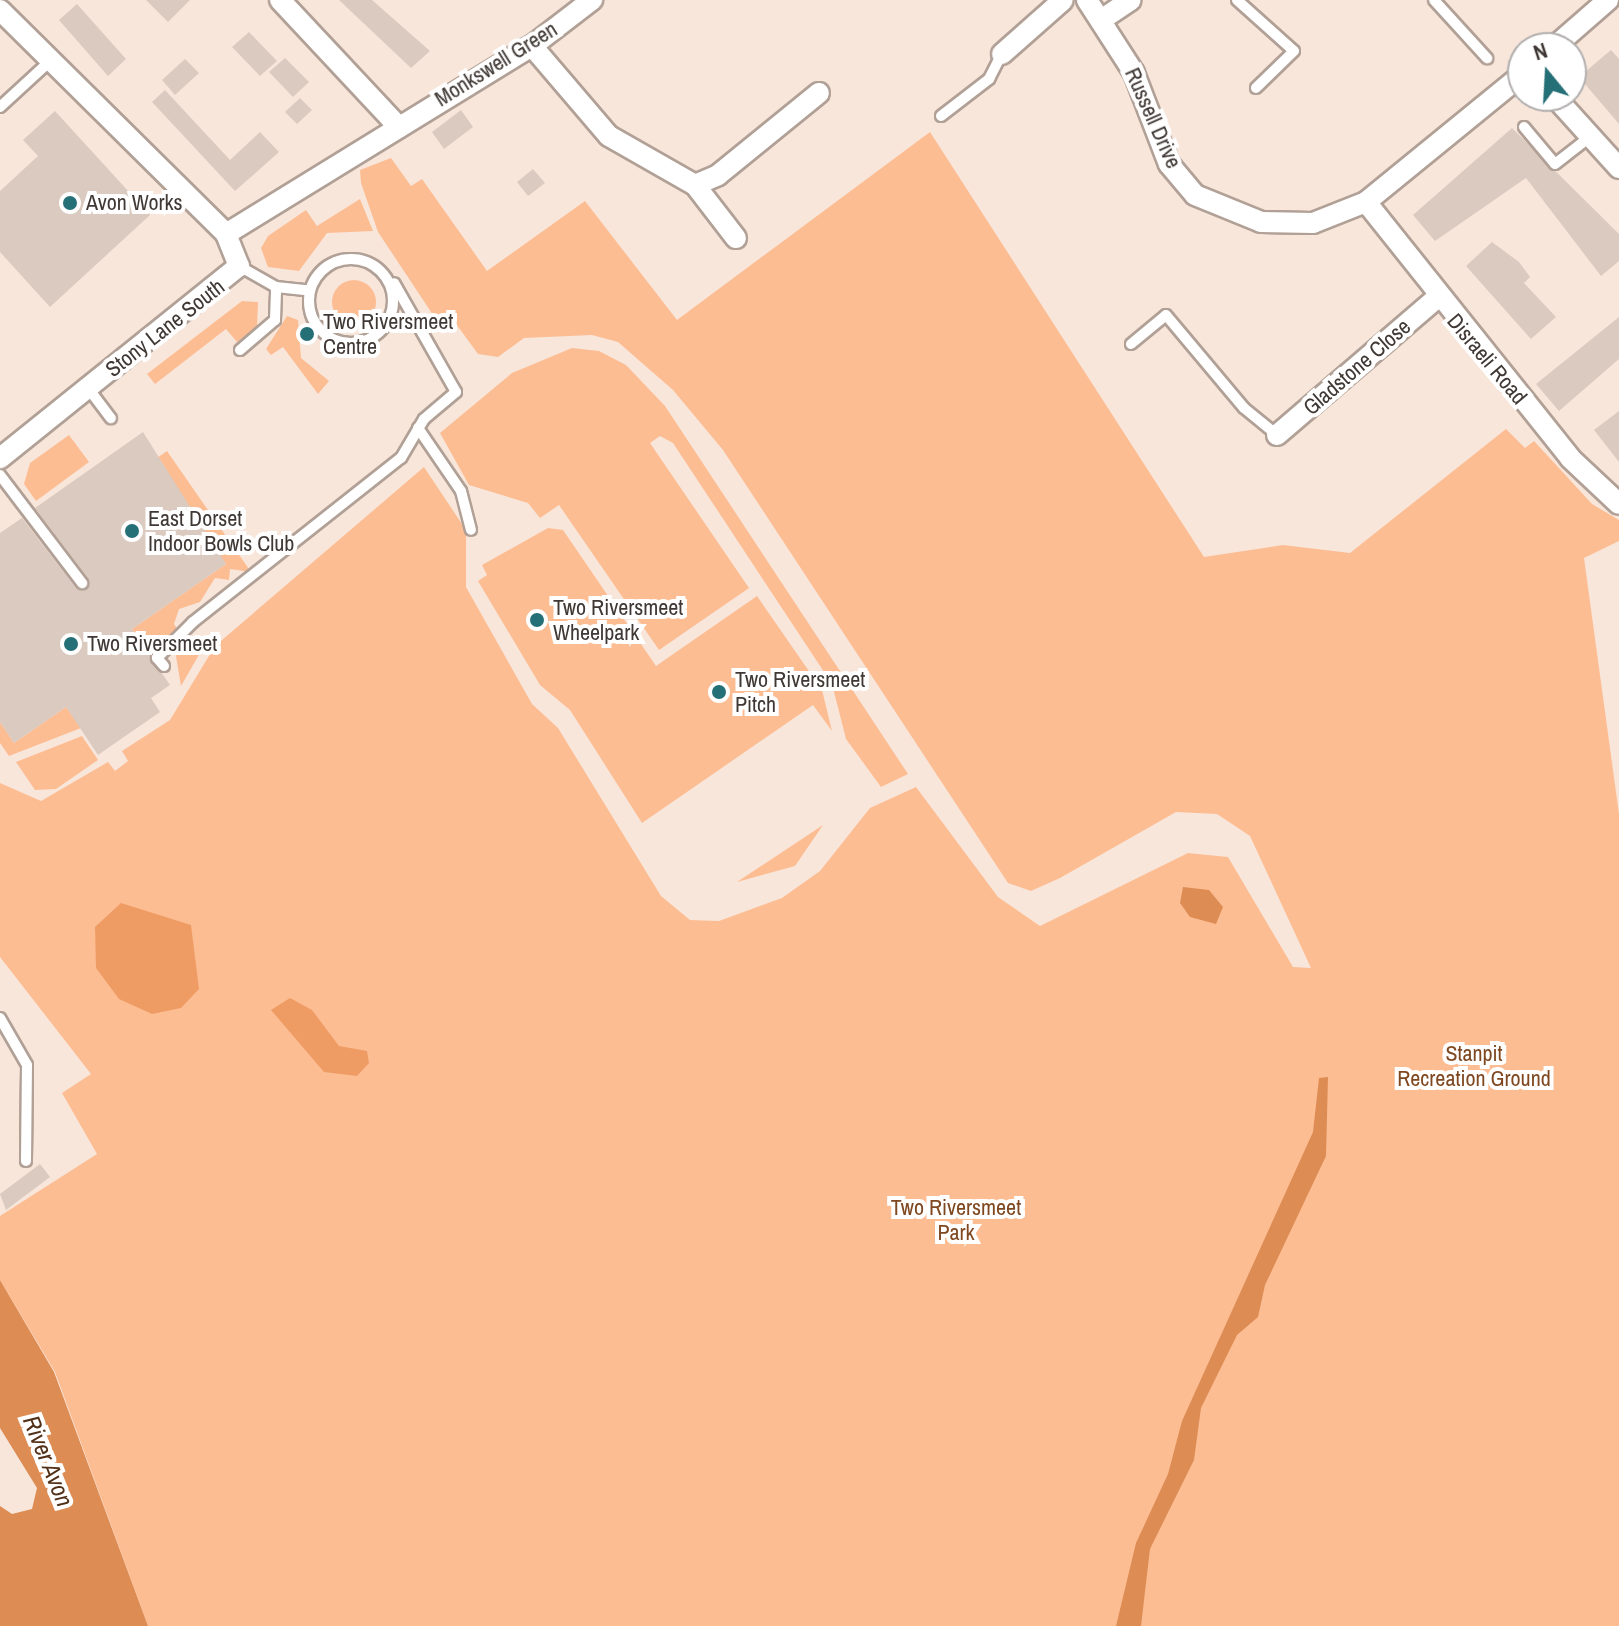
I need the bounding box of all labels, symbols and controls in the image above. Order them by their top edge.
street label: Monkswell Green [430,16,562,112]
north arrow [1507,32,1587,112]
text: N [1529,35,1551,67]
street label: Russell Drive [1119,64,1187,172]
place label: Avon Works [86,190,183,216]
marker: Avon Works [61,194,79,212]
street label: Stony Lane South [100,273,230,383]
place label: Two Riversmeet Centre [323,308,453,360]
street label: Disraeli Road [1441,308,1533,410]
street label: Gladstone Close [1298,313,1416,421]
marker: Two Riversmeet Centre [298,325,316,343]
place label: East Dorset Indoor Bowls Club [148,505,294,556]
marker: East Dorset Indoor Bowls Club [123,522,141,540]
place label: Two Riversmeet Wheelpark [553,594,683,646]
marker: Two Riversmeet Wheelpark [528,611,546,629]
place label: Two Riversmeet [87,631,217,657]
marker: Two Riversmeet [62,635,80,653]
place label: Two Riversmeet Pitch [735,666,865,718]
marker: Two Riversmeet Pitch [710,683,728,701]
park label: Stanpit Recreation Ground [1397,1040,1551,1092]
park label: Two Riversmeet Park [891,1194,1021,1246]
water label: River Avon [16,1411,80,1511]

